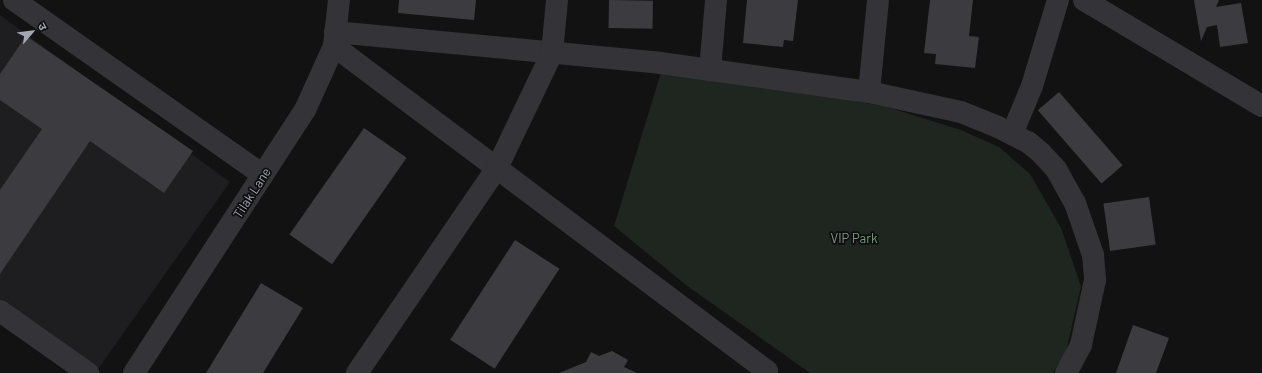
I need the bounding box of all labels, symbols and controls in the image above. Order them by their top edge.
north arrow [12,12,52,52]
text: उ [36,20,50,32]
street label: Tilak Lane [230,165,274,221]
park label: VIP Park [831,230,877,246]

